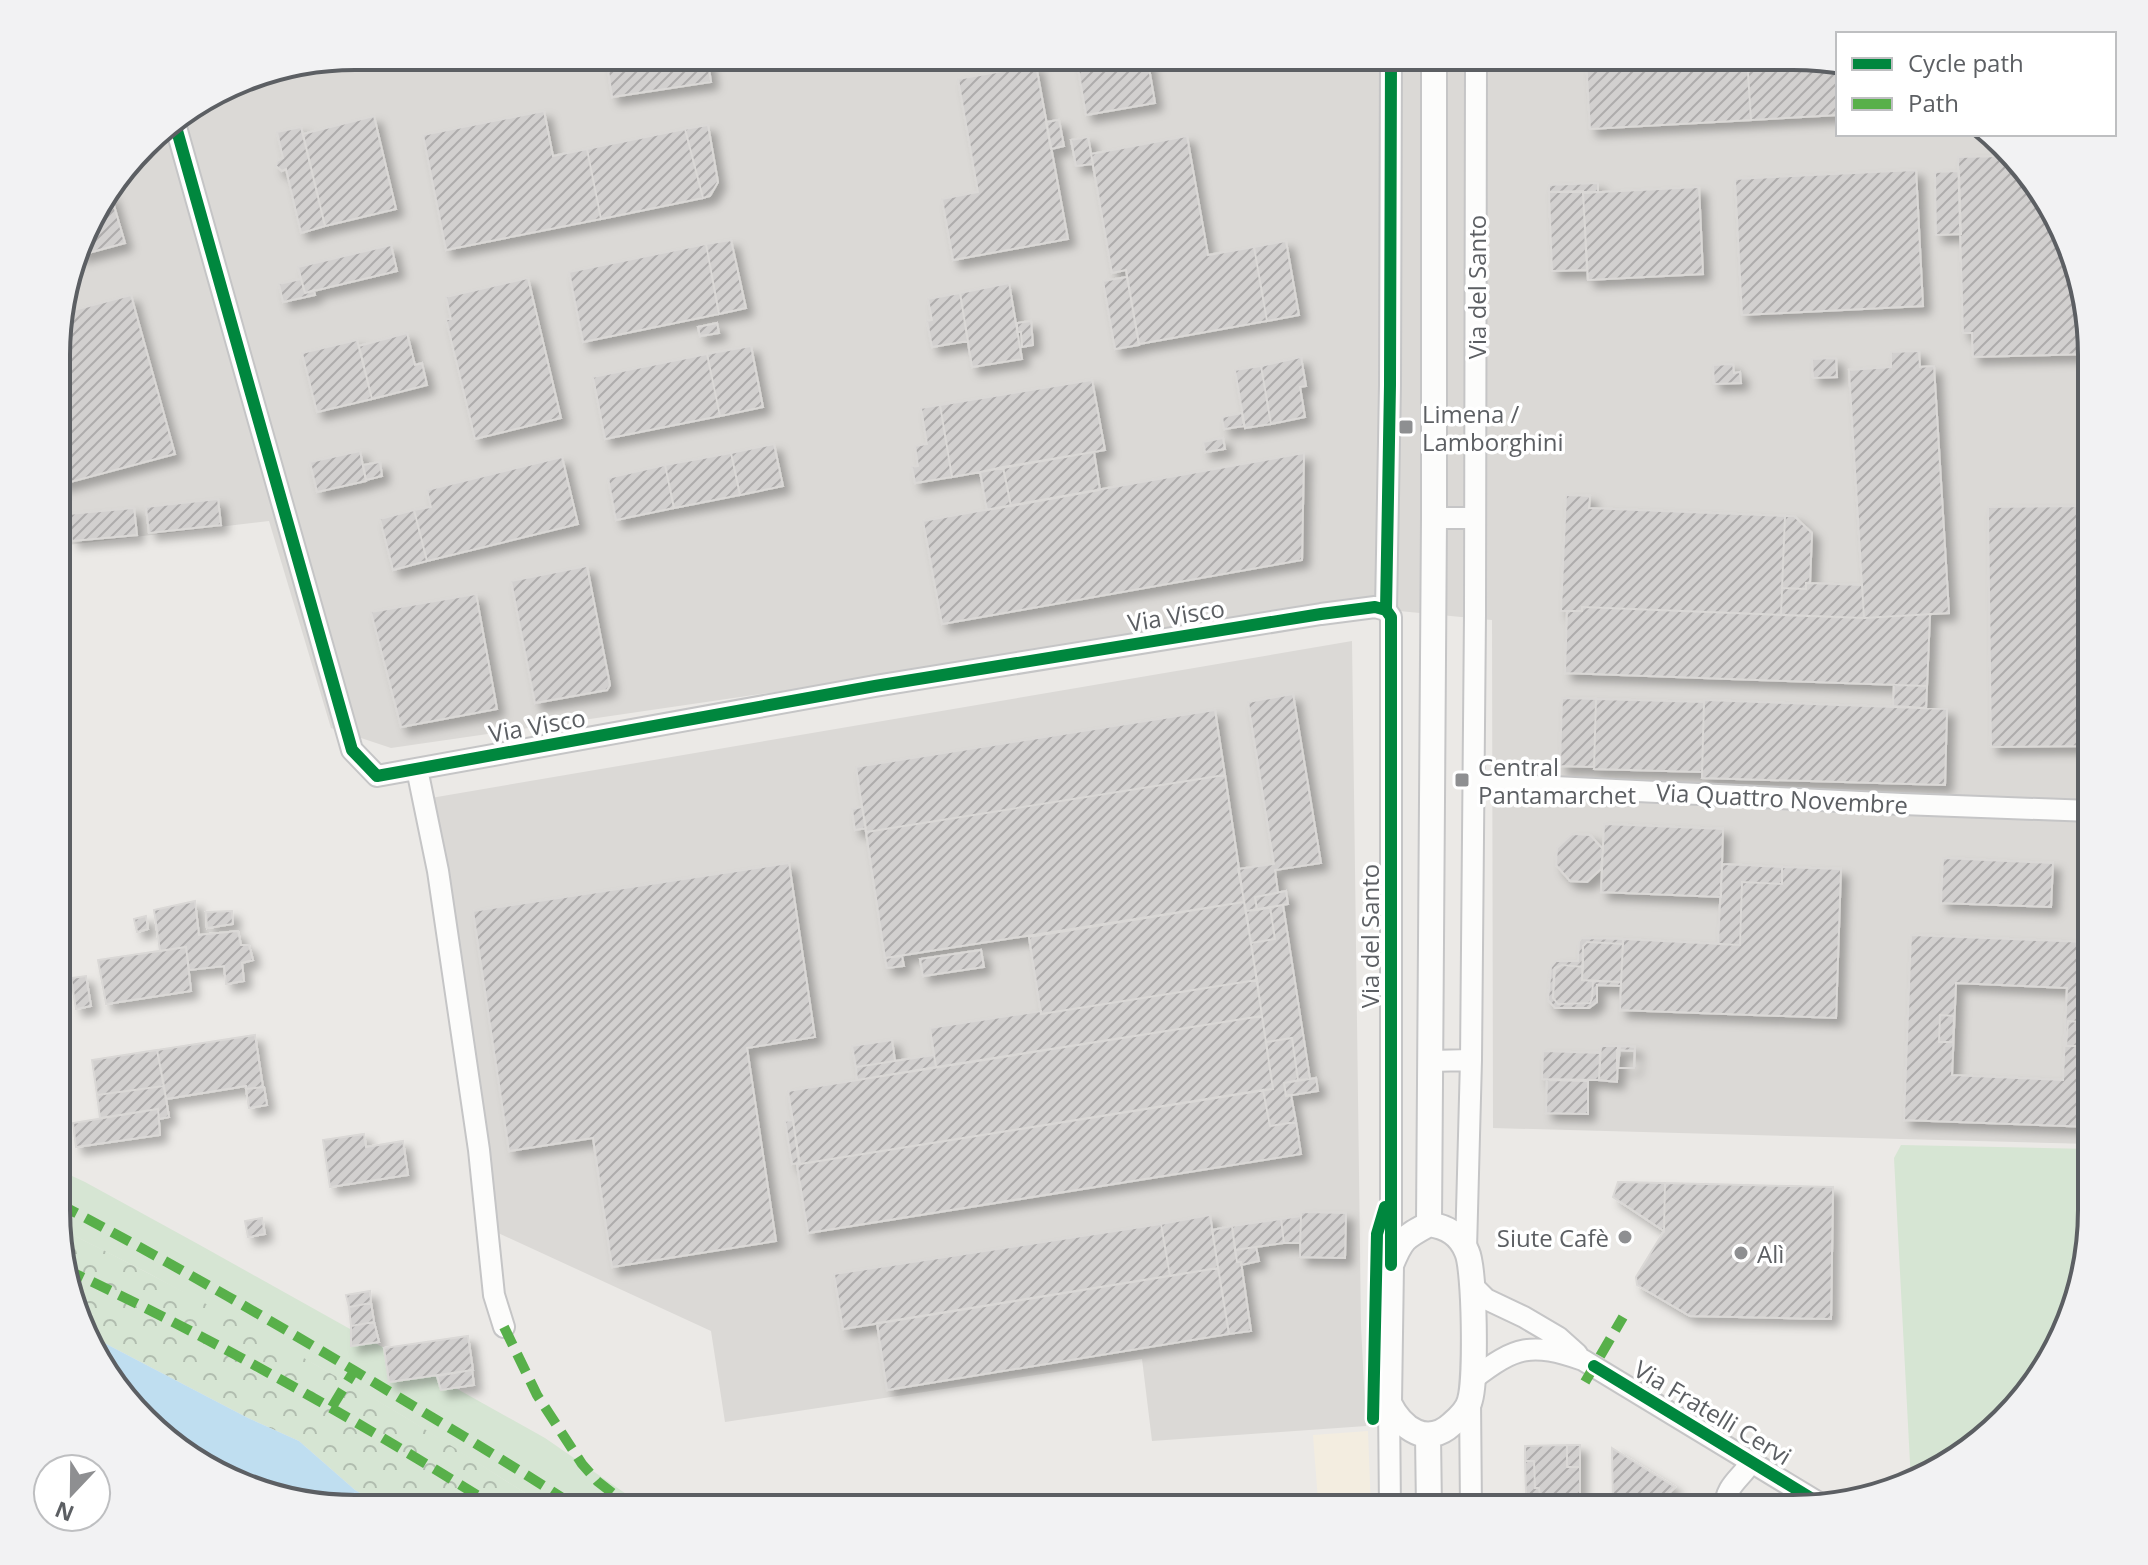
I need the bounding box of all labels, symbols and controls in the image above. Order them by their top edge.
legend [1836,32,2116,136]
text: Cycle path [1908,46,2024,79]
text: Path [1908,86,1959,119]
street label: Via del Santo [1460,215,1493,359]
place label: Limena / Lamborghini [1422,397,1564,458]
marker: Limena / Lamborghini [1397,418,1415,436]
street label: Via Visco [1125,591,1227,639]
street label: Via Visco [486,700,588,750]
place label: Central Pantamarchet [1478,750,1636,811]
marker: Central Pantamarchet [1453,771,1471,789]
street label: Via Quattro Novembre [1655,775,1909,821]
street label: Via del Santo [1353,864,1386,1008]
place label: Siute Cafè [1497,1221,1609,1254]
marker: Siute Cafè [1616,1228,1634,1246]
place label: Alì [1757,1237,1784,1270]
marker: Alì [1732,1244,1750,1262]
street label: Via Fratelli Cervi [1628,1352,1798,1472]
north arrow [32,1453,112,1533]
text: N [50,1495,78,1530]

